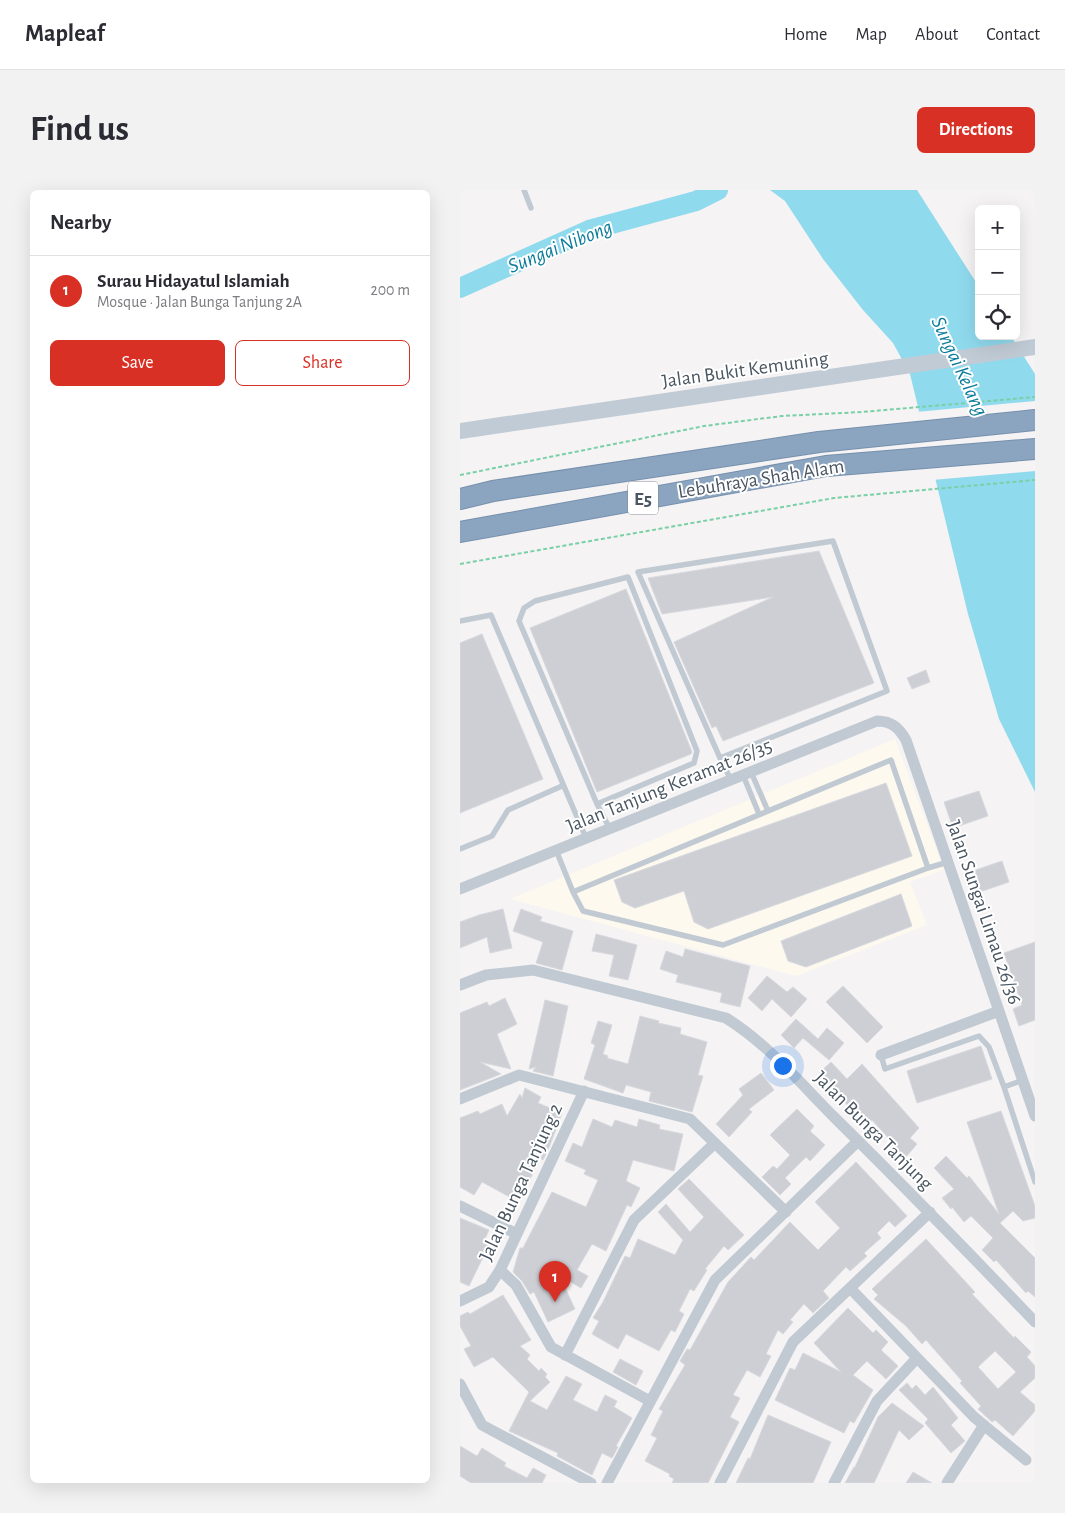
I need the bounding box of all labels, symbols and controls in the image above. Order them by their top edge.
text: Mapleaf [25,22,105,46]
text: Home [784,26,827,44]
text: Map [855,26,887,44]
text: About [915,26,958,44]
text: Contact [986,26,1040,44]
button: Directions [917,107,1035,153]
text: Find us [30,112,129,147]
map controls [975,205,1020,340]
button: + [975,205,1020,250]
text: Nearby [50,212,111,233]
water label: Sungai Nibong [505,216,615,277]
button: − [975,250,1020,295]
text: Surau Hidayatul Islamiah [97,272,290,291]
text: 1 [63,282,69,298]
text: 200 m [370,282,410,298]
text: Mosque · Jalan Bunga Tanjung 2A [97,294,302,310]
button: locate [975,295,1020,340]
water label: Sungai Kelang [927,313,992,419]
button: Save [50,340,225,386]
button: Share [235,340,410,386]
street label: Jalan Bukit Kemuning [660,348,830,392]
street label: Lebuhraya Shah Alam [677,456,846,502]
road number: E5 [628,482,658,514]
street label: Jalan Tanjung Keramat 26/35 [564,735,775,836]
street label: Jalan Sungai Limau 26/36 [943,818,1025,1007]
your location [770,1053,796,1079]
street label: Jalan Bunga Tanjung [810,1067,937,1194]
street label: Jalan Bunga Tanjung 2 [476,1101,566,1264]
pin: 1 [539,1261,571,1302]

